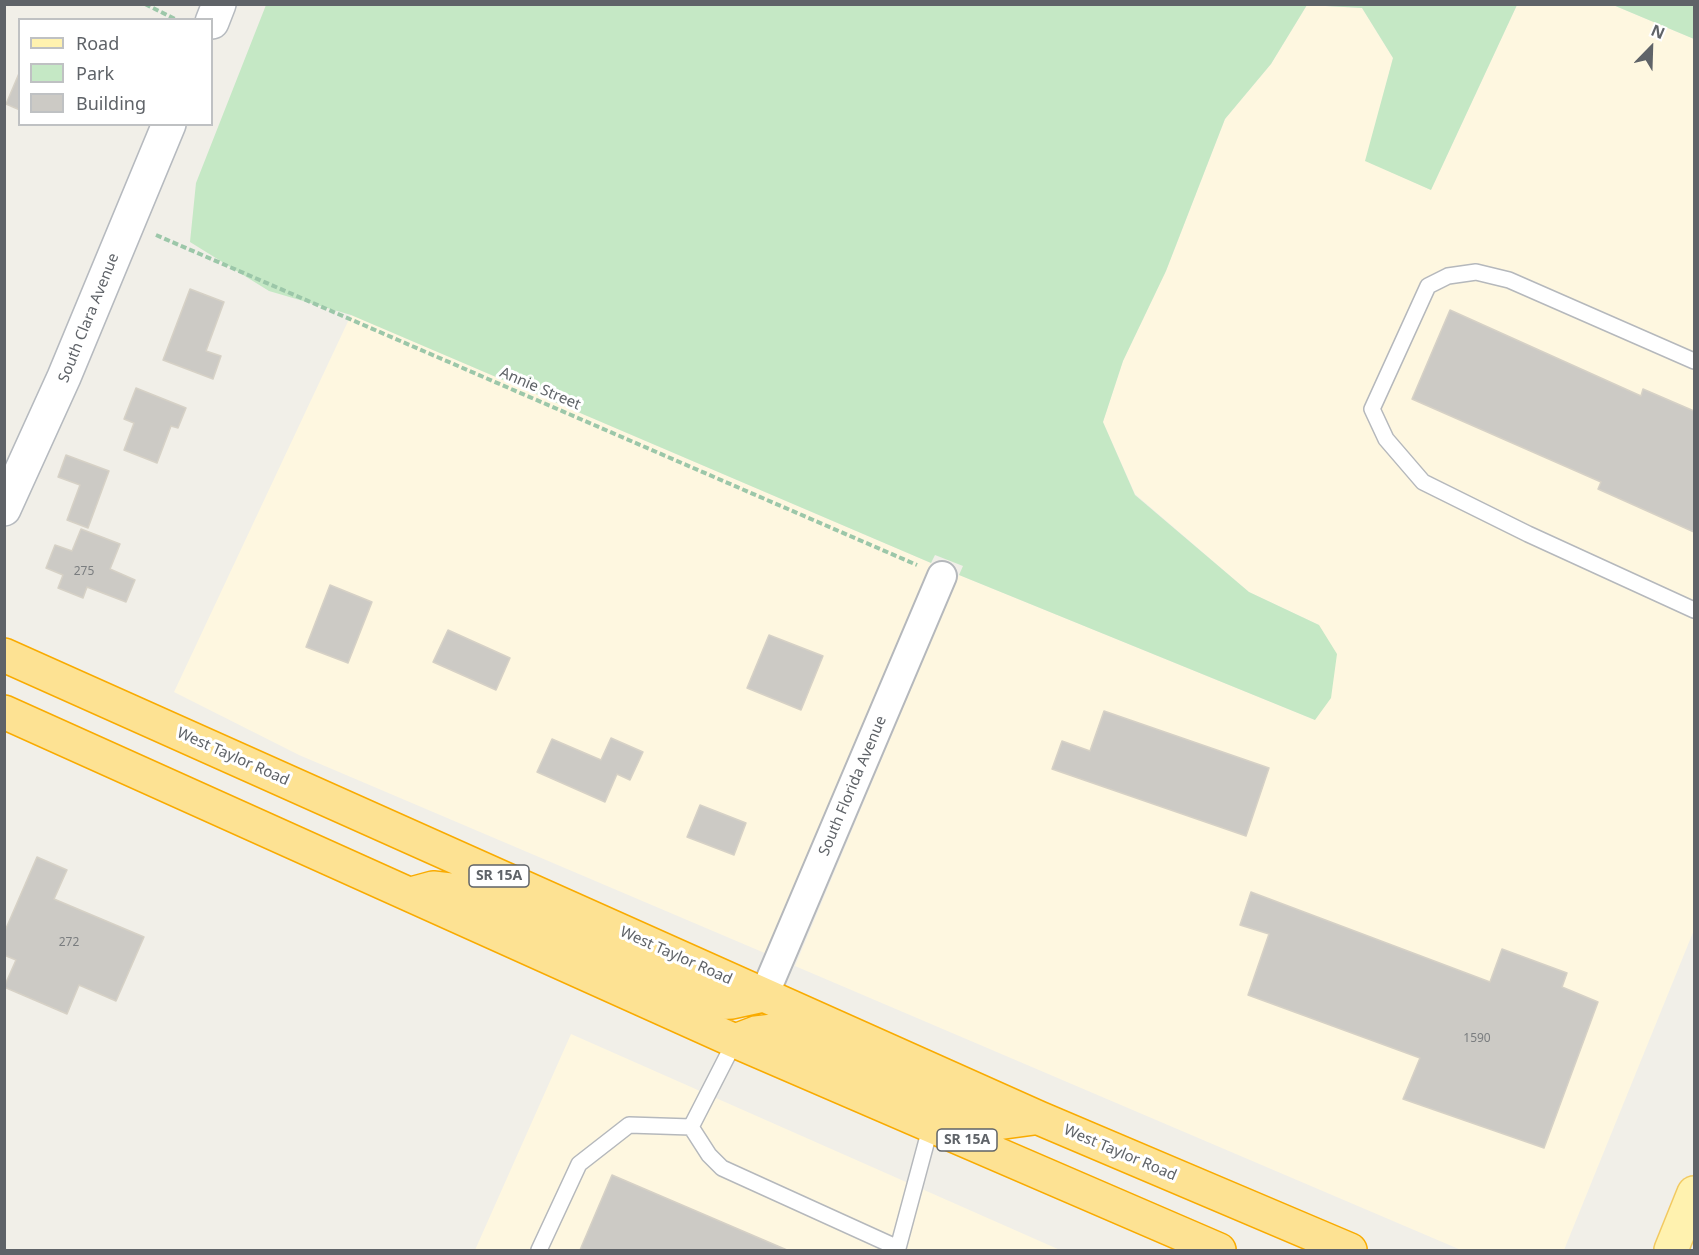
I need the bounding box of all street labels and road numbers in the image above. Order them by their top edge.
street label: South Clara Avenue [55,251,123,385]
street label: Annie Street [497,364,583,414]
street label: South Florida Avenue [815,713,891,859]
street label: West Taylor Road [174,724,292,790]
road number: SR 15A [469,865,529,887]
street label: West Taylor Road [617,923,735,989]
street label: West Taylor Road [1061,1121,1179,1185]
road number: SR 15A [937,1129,997,1151]

